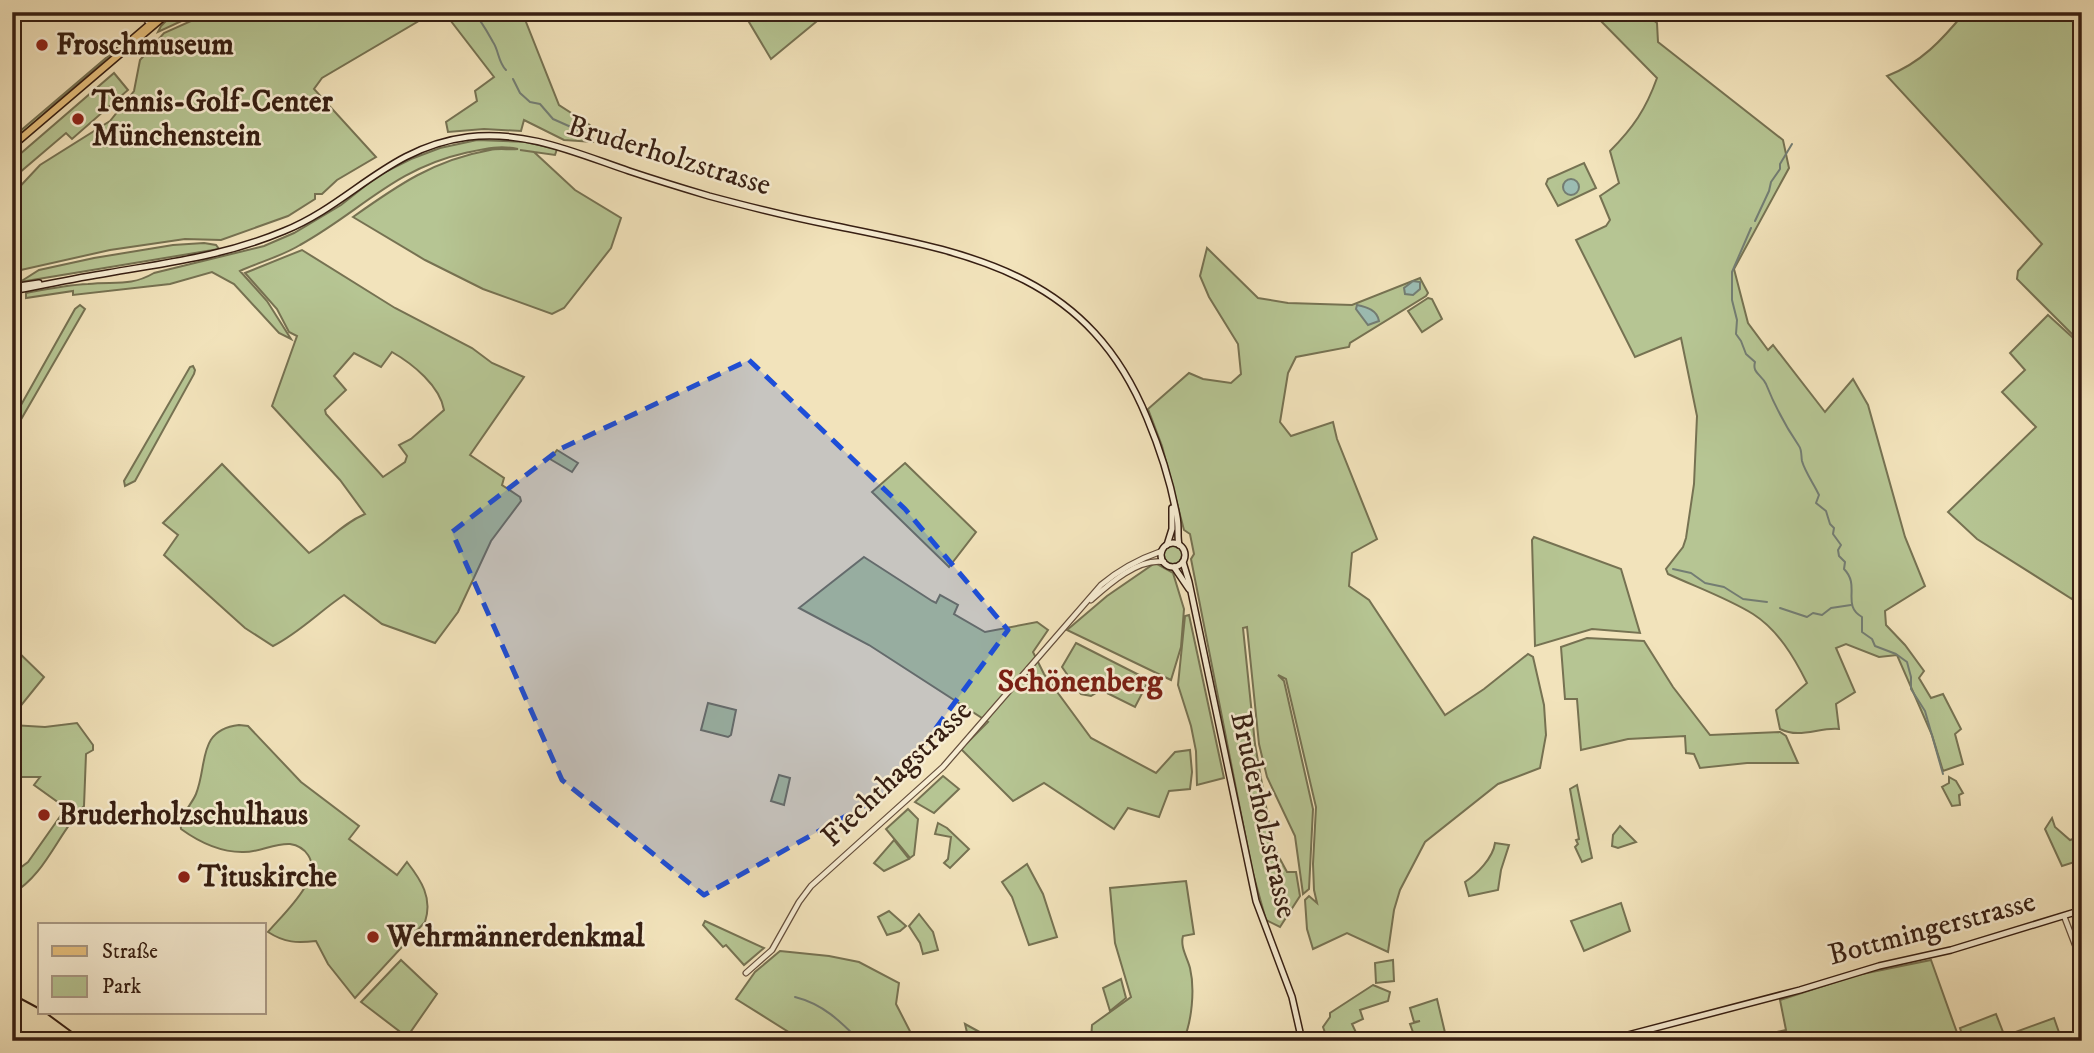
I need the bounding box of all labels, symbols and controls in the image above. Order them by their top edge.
place label: Froschmuseum [56,27,234,64]
marker: Froschmuseum [34,37,50,53]
place label: Tennis-Golf-Center Münchenstein [91,84,333,155]
street label: Bruderholzstrasse [563,107,775,205]
marker: Tennis-Golf-Center Münchenstein [70,111,86,127]
district label: Schönenberg [997,662,1164,702]
street label: Fiechthagstrasse [814,693,980,855]
street label: Bruderholzstrasse [1221,708,1305,922]
place label: Bruderholzschulhaus [58,797,308,834]
marker: Bruderholzschulhaus [36,807,52,823]
place label: Tituskirche [197,859,338,896]
marker: Tituskirche [176,869,192,885]
street label: Bottmingerstrasse [1824,884,2040,974]
place label: Wehrmännerdenkmal [386,919,646,956]
legend [38,923,266,1014]
marker: Wehrmännerdenkmal [365,929,381,945]
text: Straße [102,939,158,965]
text: Park [102,974,142,1000]

